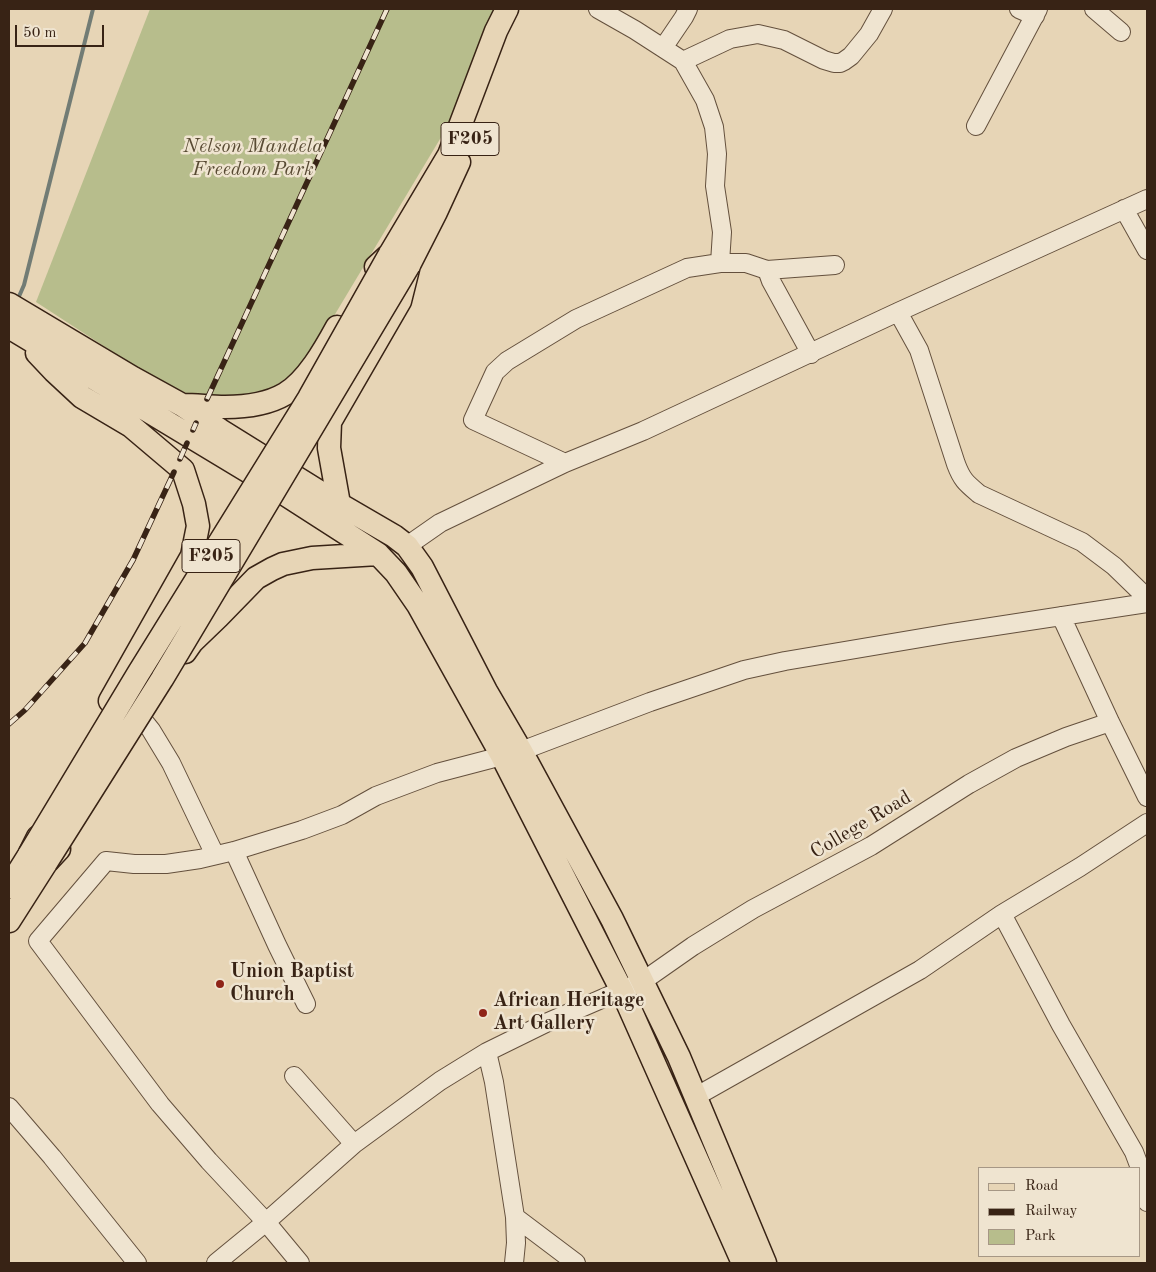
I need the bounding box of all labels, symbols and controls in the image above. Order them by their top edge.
scale bar [18,15,106,47]
text: 50 m [23,26,57,41]
road number: F205 [441,122,499,156]
park label: Nelson Mandela Freedom Park [183,135,323,182]
road number: F205 [182,540,240,572]
street label: College Road [806,785,916,865]
place label: Union Baptist Church [230,960,354,1007]
marker: Union Baptist Church [214,978,226,990]
place label: African Heritage Art Gallery [493,989,644,1036]
marker: African Heritage Art Gallery [477,1007,489,1019]
legend [978,1167,1141,1257]
text: Road [1025,1179,1058,1194]
text: Railway [1025,1204,1078,1219]
text: Park [1025,1229,1056,1244]

